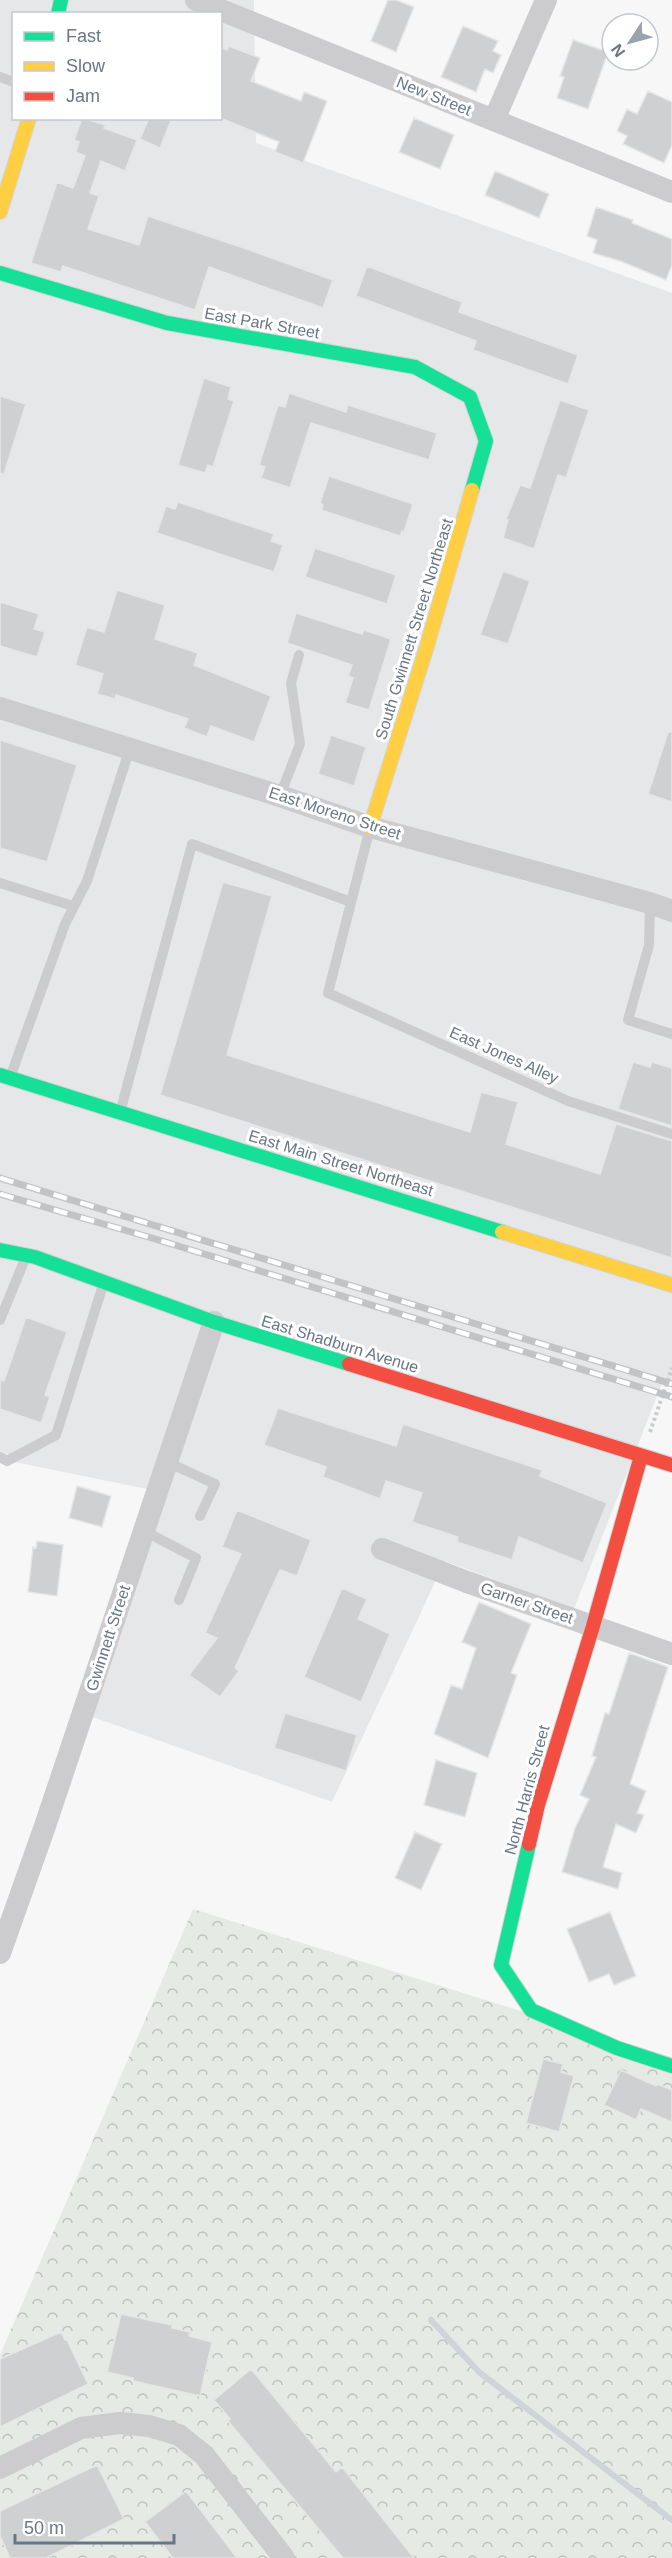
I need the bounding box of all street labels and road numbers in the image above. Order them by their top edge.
street label: New Street [394,73,474,119]
street label: East Park Street [203,305,321,342]
street label: South Gwinnett Street Northeast [372,516,456,742]
street label: East Moreno Street [267,784,404,843]
street label: East Jones Alley [447,1023,561,1087]
street label: East Main Street Northeast [247,1127,436,1199]
street label: East Shadburn Avenue [259,1312,421,1376]
street label: Garner Street [478,1579,576,1627]
street label: Gwinnett Street [83,1582,133,1693]
street label: North Harris Street [502,1723,553,1857]

